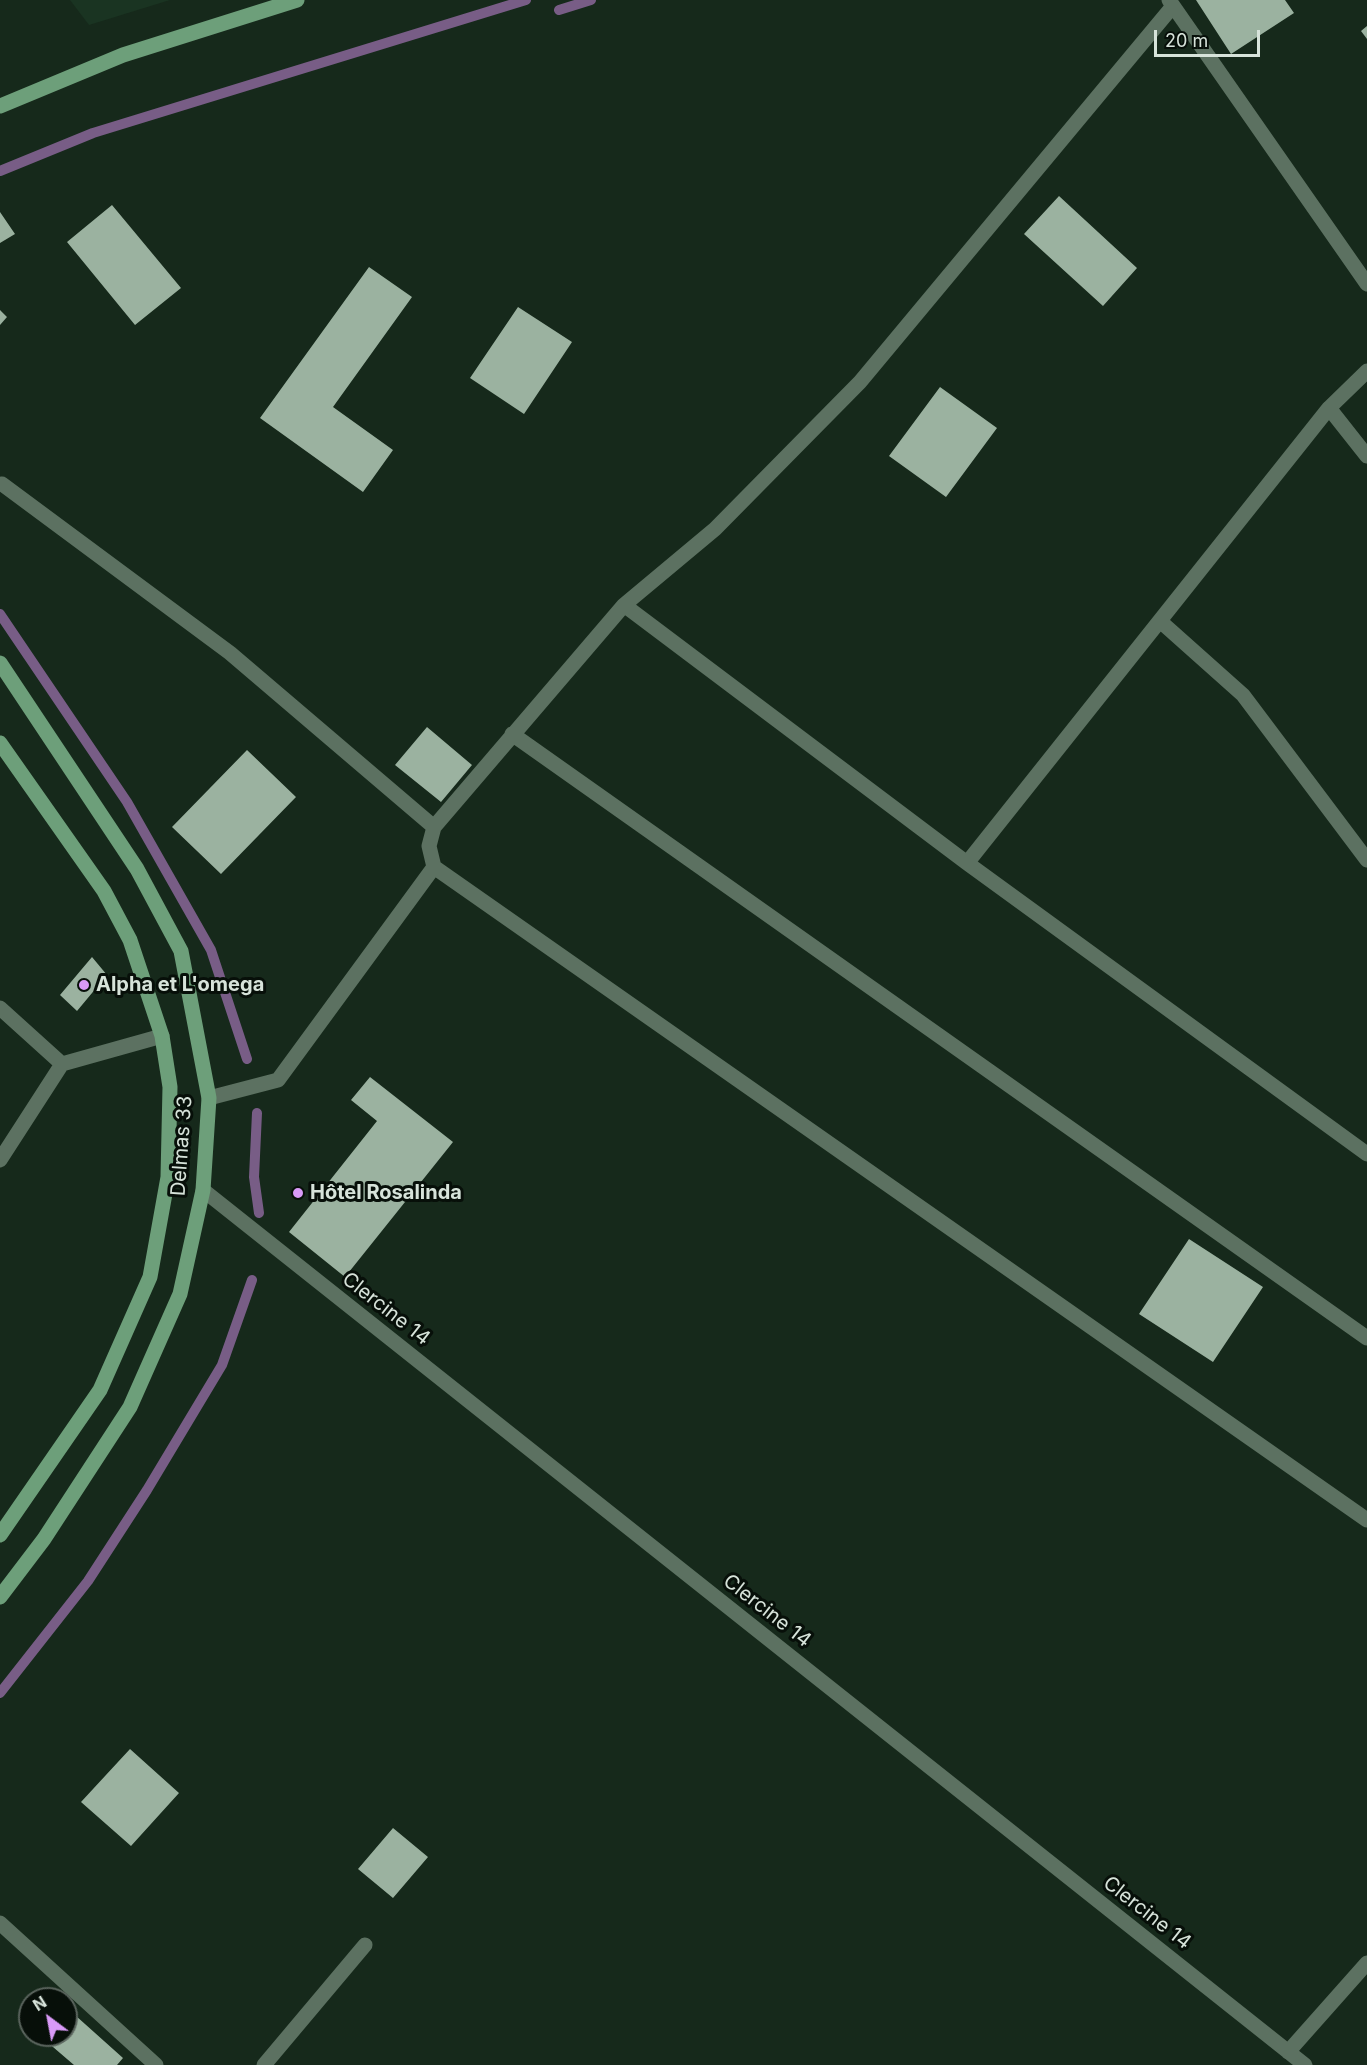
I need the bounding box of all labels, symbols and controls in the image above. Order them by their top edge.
scale bar [1157,18,1264,56]
text: 20 m [1165,30,1208,51]
place label: Alpha et L'omega [96,973,264,997]
marker: Alpha et L'omega [77,978,91,992]
street label: Delmas 33 [167,1095,197,1197]
place label: Hôtel Rosalinda [310,1181,462,1205]
marker: Hôtel Rosalinda [291,1186,305,1200]
street label: Clercine 14 [337,1267,435,1351]
street label: Clercine 14 [718,1569,816,1653]
street label: Clercine 14 [1098,1871,1196,1955]
north arrow [18,1987,78,2047]
text: N [29,1992,50,2015]

